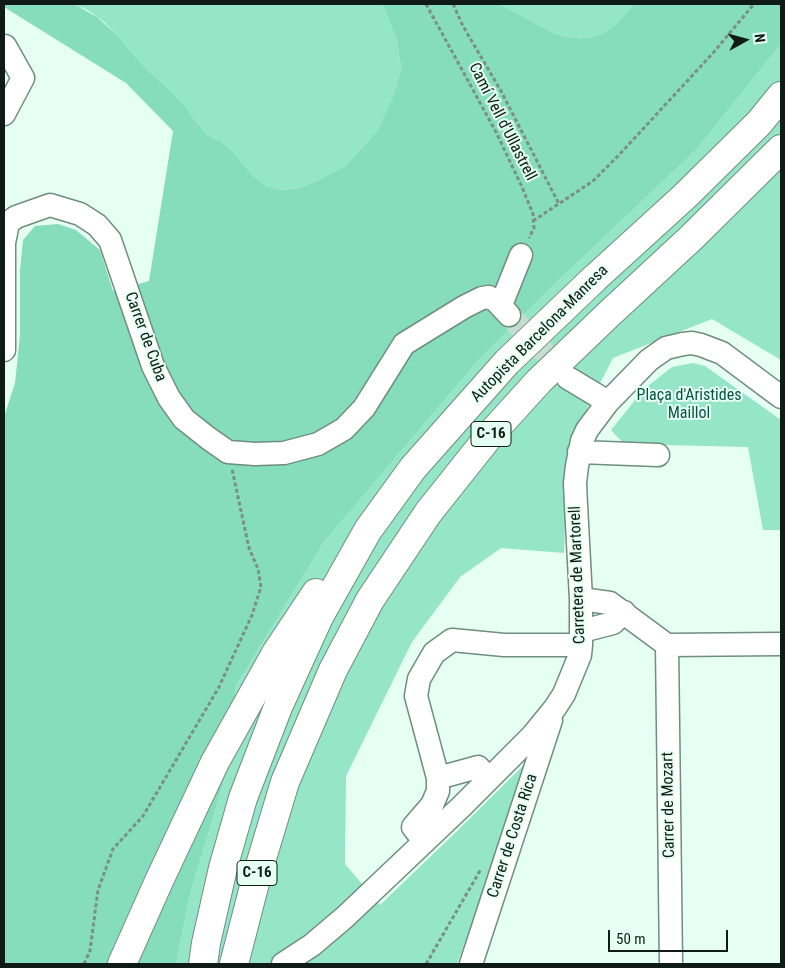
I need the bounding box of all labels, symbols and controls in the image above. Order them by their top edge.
north arrow [720,15,770,65]
text: N [751,33,768,43]
street label: Camí Vell d'Ullastrell [464,60,540,184]
street label: Autopista Barcelona-Manresa [467,261,613,407]
street label: Carrer de Cuba [120,290,170,384]
park label: Plaça d'Aristides Maillol [637,386,741,424]
road number: C-16 [471,422,511,446]
street label: Carretera de Martorell [566,506,590,644]
street label: Carrer de Mozart [658,752,680,858]
street label: Carrer de Costa Rica [484,772,542,900]
road number: C-16 [237,860,277,886]
scale bar [610,920,730,952]
text: 50 m [616,930,646,948]

